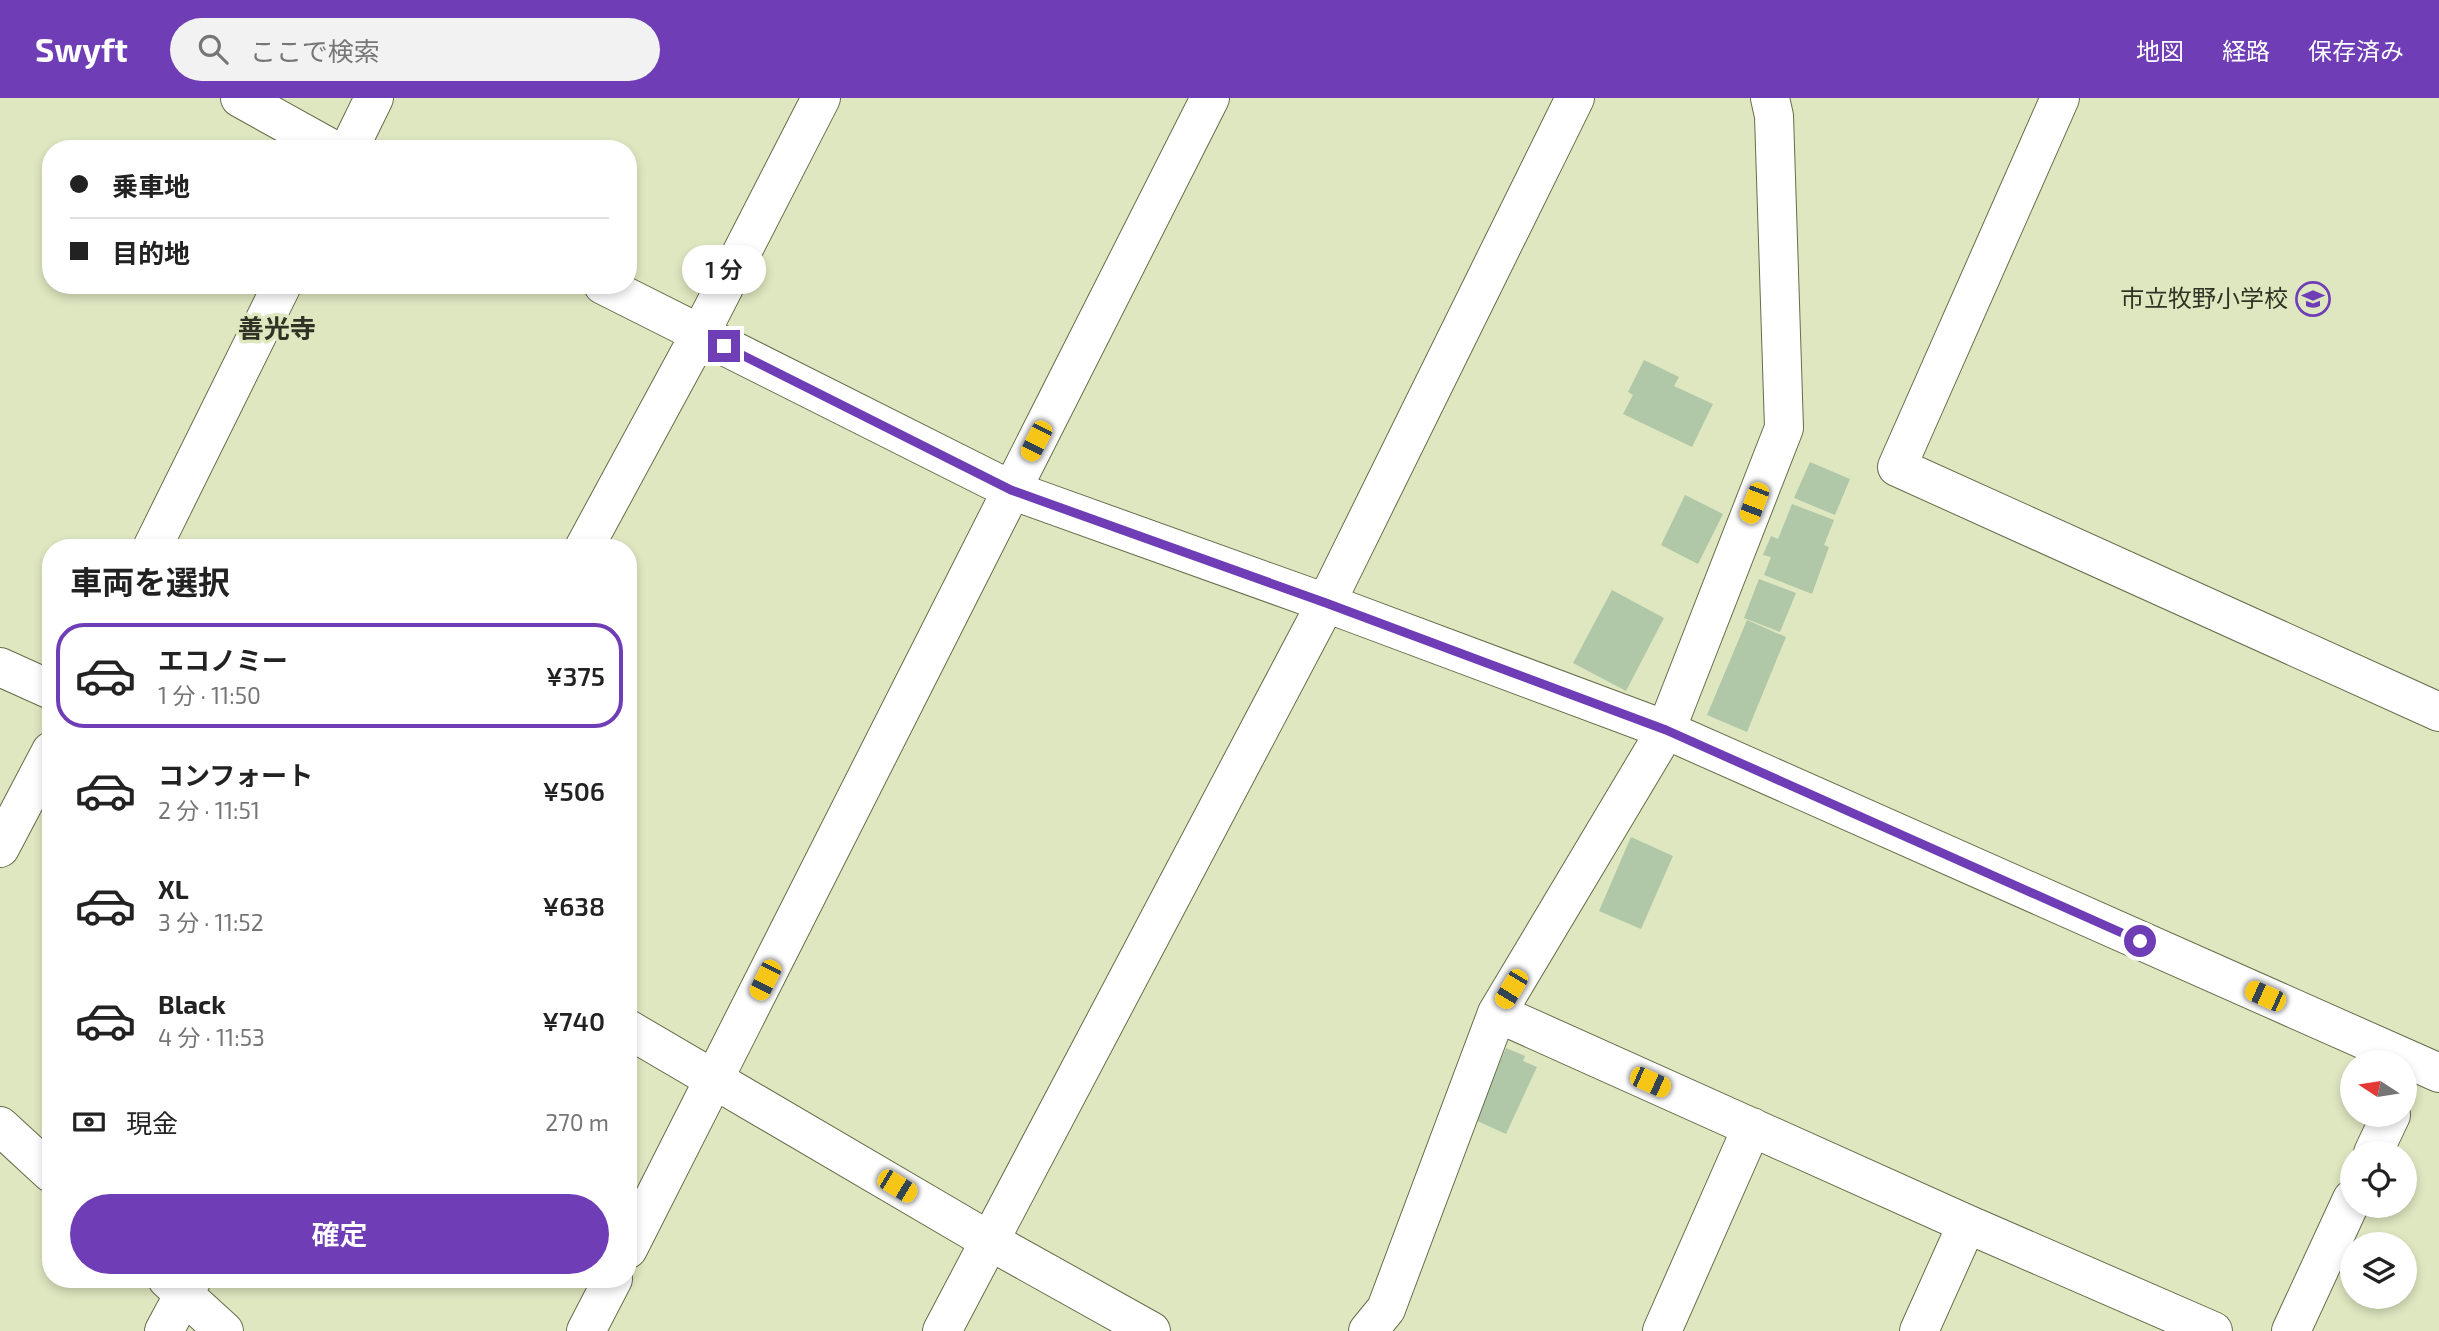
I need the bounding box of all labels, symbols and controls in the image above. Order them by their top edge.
search box [170,18,660,81]
text: Swyft [35,29,128,69]
icon: search [194,30,232,68]
text: ここで検索 [250,35,380,66]
text: 地図 [2136,36,2184,65]
text: 経路 [2222,36,2270,65]
text: 保存済み [2308,36,2404,65]
text: 乗車地 [112,170,190,201]
text: 目的地 [112,237,190,268]
callout: 1 分 [682,244,766,294]
text: 1 分 [705,255,743,283]
school or university icon: 市立牧野小学校 [2294,280,2332,318]
place label: 市立牧野小学校 [2120,283,2288,312]
district label: 善光寺 [238,312,316,343]
route end [708,330,740,362]
car [1018,418,1055,464]
car [1737,480,1772,526]
text: 車両を選択 [70,562,230,600]
icon: car [74,644,137,707]
text: エコノミー [158,644,288,675]
text: ¥375 [546,660,605,691]
text: 1 分 · 11:50 [158,681,261,709]
icon: car [74,759,137,822]
text: コンフォート [158,759,313,790]
text: ¥506 [543,775,605,806]
text: 2 分 · 11:51 [158,796,260,824]
text: XL [158,873,189,904]
icon: car [74,874,137,937]
text: ¥638 [542,890,605,921]
text: 3 分 · 11:52 [158,908,264,936]
route start [2124,925,2156,957]
car [747,957,784,1003]
car [1492,966,1531,1012]
car [2242,978,2289,1014]
text: Black [158,988,226,1019]
icon: car [74,989,137,1052]
text: ¥740 [542,1005,605,1036]
text: 4 分 · 11:53 [158,1023,265,1051]
north arrow [2340,1050,2417,1127]
map controls [2340,1050,2417,1309]
car [1627,1064,1674,1100]
icon: cash [70,1103,108,1141]
text: 現金 [126,1107,178,1138]
text: 270 m [545,1108,609,1136]
button: locate [2340,1141,2417,1218]
car [874,1166,921,1206]
button: 確定 [70,1194,609,1274]
button: layers [2340,1232,2417,1309]

